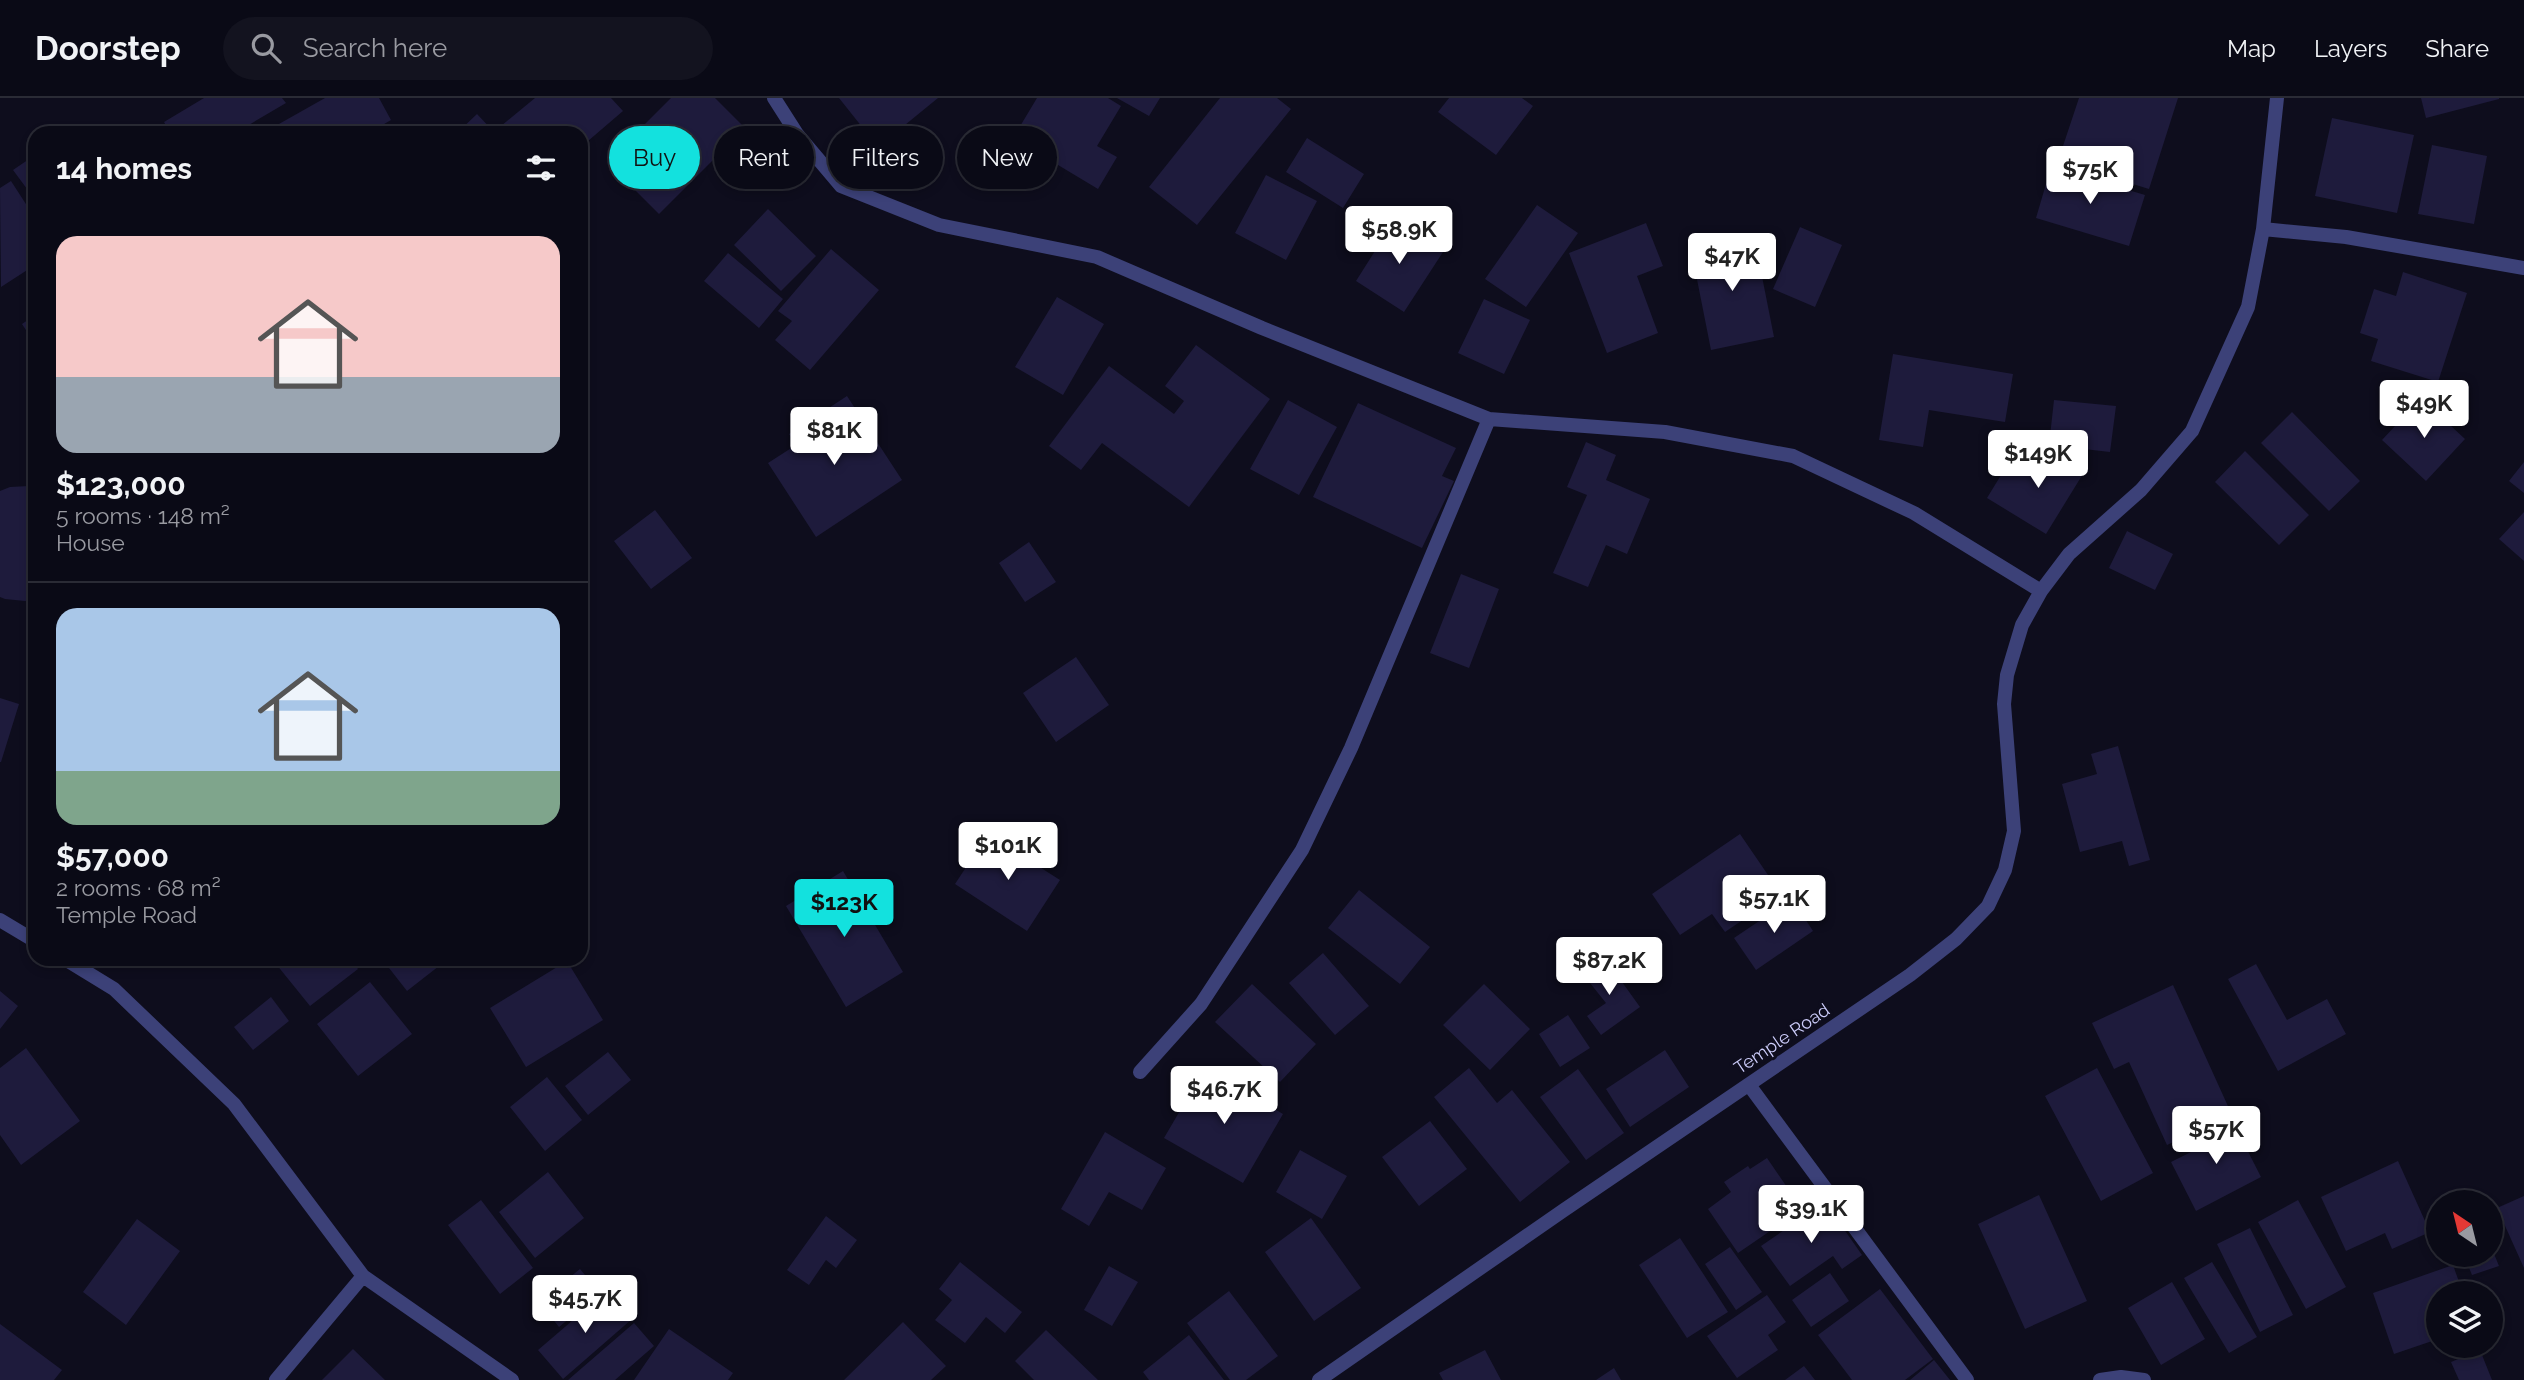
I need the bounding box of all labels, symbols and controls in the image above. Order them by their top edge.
search box [223,17,713,80]
text: Doorstep [35,29,181,68]
icon: search [247,29,285,67]
text: Search here [303,33,447,63]
text: Map [2227,34,2276,63]
text: Layers [2314,34,2387,63]
text: Share [2425,34,2489,63]
chip: Buy [609,126,700,189]
chip: Rent [714,126,814,189]
chip: Filters [828,126,943,189]
chip: New [957,126,1057,189]
pin: $75K [2049,146,2131,206]
icon: filters [522,149,560,187]
text: 14 homes [56,151,192,186]
text: $75K [2062,155,2118,182]
pin: $58.9K [1342,206,1456,266]
text: $58.9K [1361,215,1437,242]
pin: $47K [1691,234,1773,293]
text: $47K [1704,242,1760,269]
icon: home [245,281,371,407]
pin: $49K [2383,380,2465,440]
text: $49K [2396,389,2452,416]
pin: $81K [793,408,875,467]
text: $81K [806,416,862,443]
pin: $149K [1989,430,2087,490]
text: $149K [2004,439,2072,466]
text: $123,000 [56,467,186,502]
text: 5 rooms · 148 m² [56,502,230,529]
text: House [56,529,125,556]
icon: home [245,653,371,779]
pin: $101K [959,822,1057,882]
text: $101K [975,831,1041,858]
text: $57,000 [56,839,169,874]
text: 2 rooms · 68 m² [56,874,221,901]
pin: $57.1K [1717,876,1831,935]
pin: $123K [795,880,893,939]
text: $57.1K [1739,884,1809,911]
text: $123K [810,888,878,915]
text: Temple Road [56,901,197,928]
pin: $87.2K [1552,937,1666,997]
text: $87.2K [1572,946,1646,973]
street label: Temple Road [1730,999,1833,1078]
pin: $46.7K [1167,1066,1281,1126]
text: $46.7K [1187,1075,1261,1102]
pin: $57K [2175,1107,2257,1166]
text: $57K [2188,1115,2244,1142]
pin: $39.1K [1754,1186,1868,1245]
north arrow [2426,1190,2502,1267]
map controls [2426,1190,2503,1358]
text: $39.1K [1775,1194,1847,1221]
pin: $45.7K [528,1276,642,1335]
button: layers [2426,1281,2503,1358]
text: $45.7K [548,1284,622,1311]

